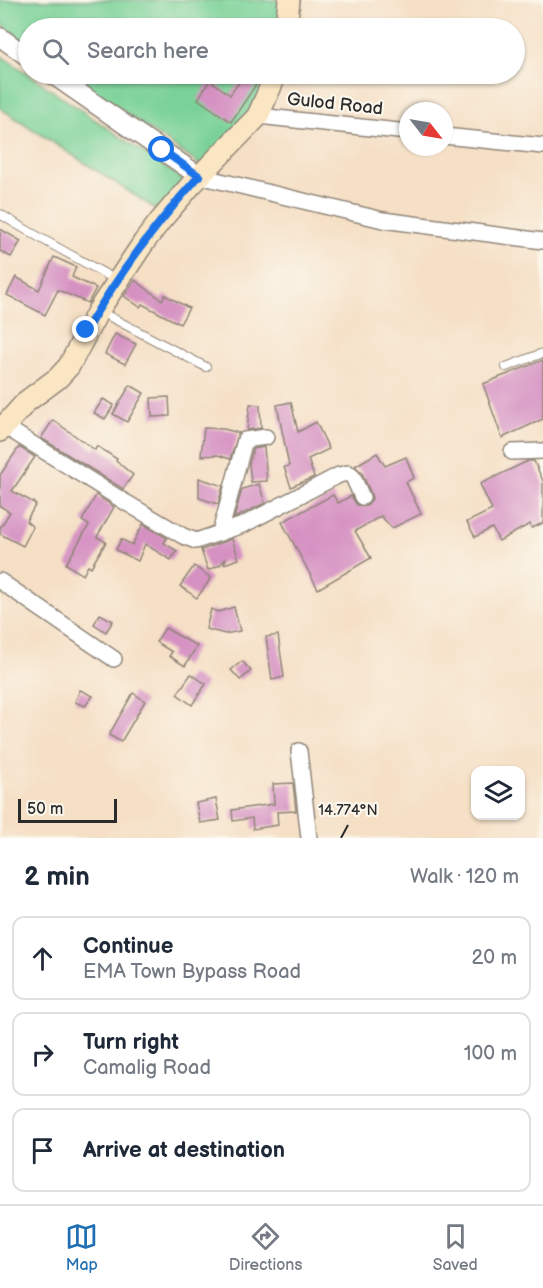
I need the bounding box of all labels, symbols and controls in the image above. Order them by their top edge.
search box [18,18,525,84]
icon: search [39,35,72,68]
text: Search here [87,38,209,65]
street label: Gulod Road [286,89,384,119]
north arrow [399,102,453,156]
route start [148,136,174,162]
route end [72,316,98,342]
map controls [471,766,525,820]
button: layers [471,766,525,820]
scale bar [18,796,117,824]
text: 50 m [27,800,63,819]
text: 14.774°N [318,801,378,820]
text: 2 min [24,862,90,893]
text: Walk · 120 m [410,865,519,889]
text: Continue [83,933,173,960]
icon: ahead [26,942,59,975]
text: 20 m [472,946,517,970]
text: EMA Town Bypass Road [83,960,301,984]
text: Turn right [83,1029,179,1056]
icon: right [26,1038,59,1071]
text: 100 m [464,1042,517,1066]
text: Camalig Road [83,1056,211,1080]
icon: arrive [26,1134,59,1167]
text: Arrive at destination [83,1137,285,1164]
tab: Map [65,1220,98,1275]
tab: Directions [229,1220,302,1275]
tab: Saved [433,1220,478,1275]

